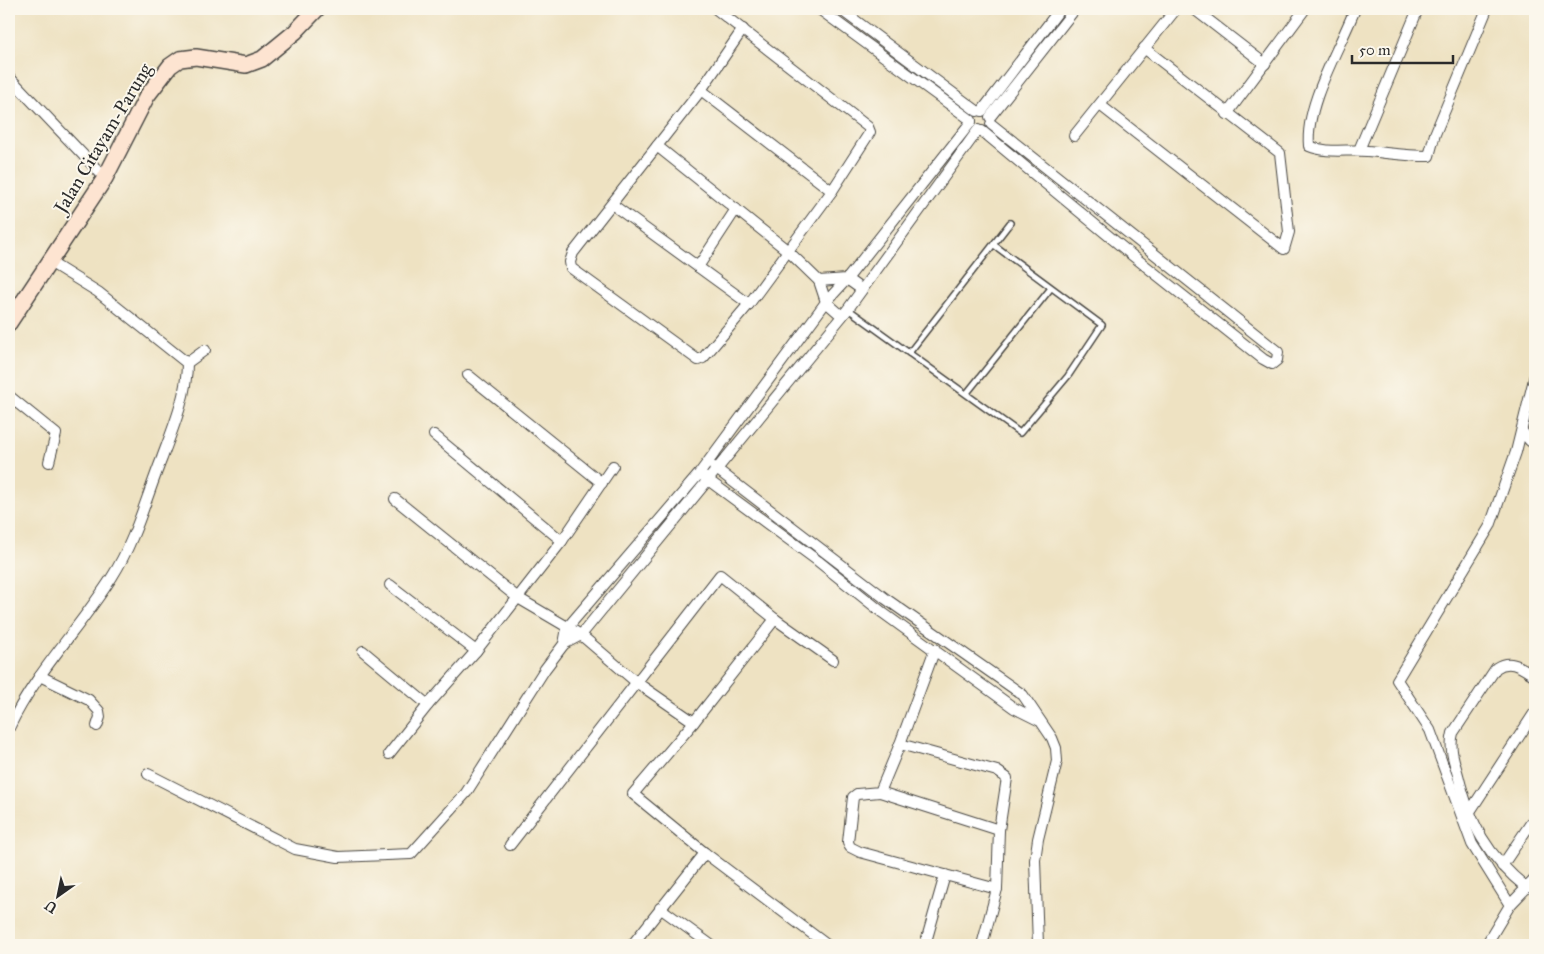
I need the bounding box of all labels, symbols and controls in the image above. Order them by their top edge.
scale bar [1352,32,1453,64]
text: 50 m [1359,41,1391,59]
street label: Jalan Citayam-Parung [48,59,158,219]
north arrow [32,872,82,922]
text: U [41,896,60,917]

